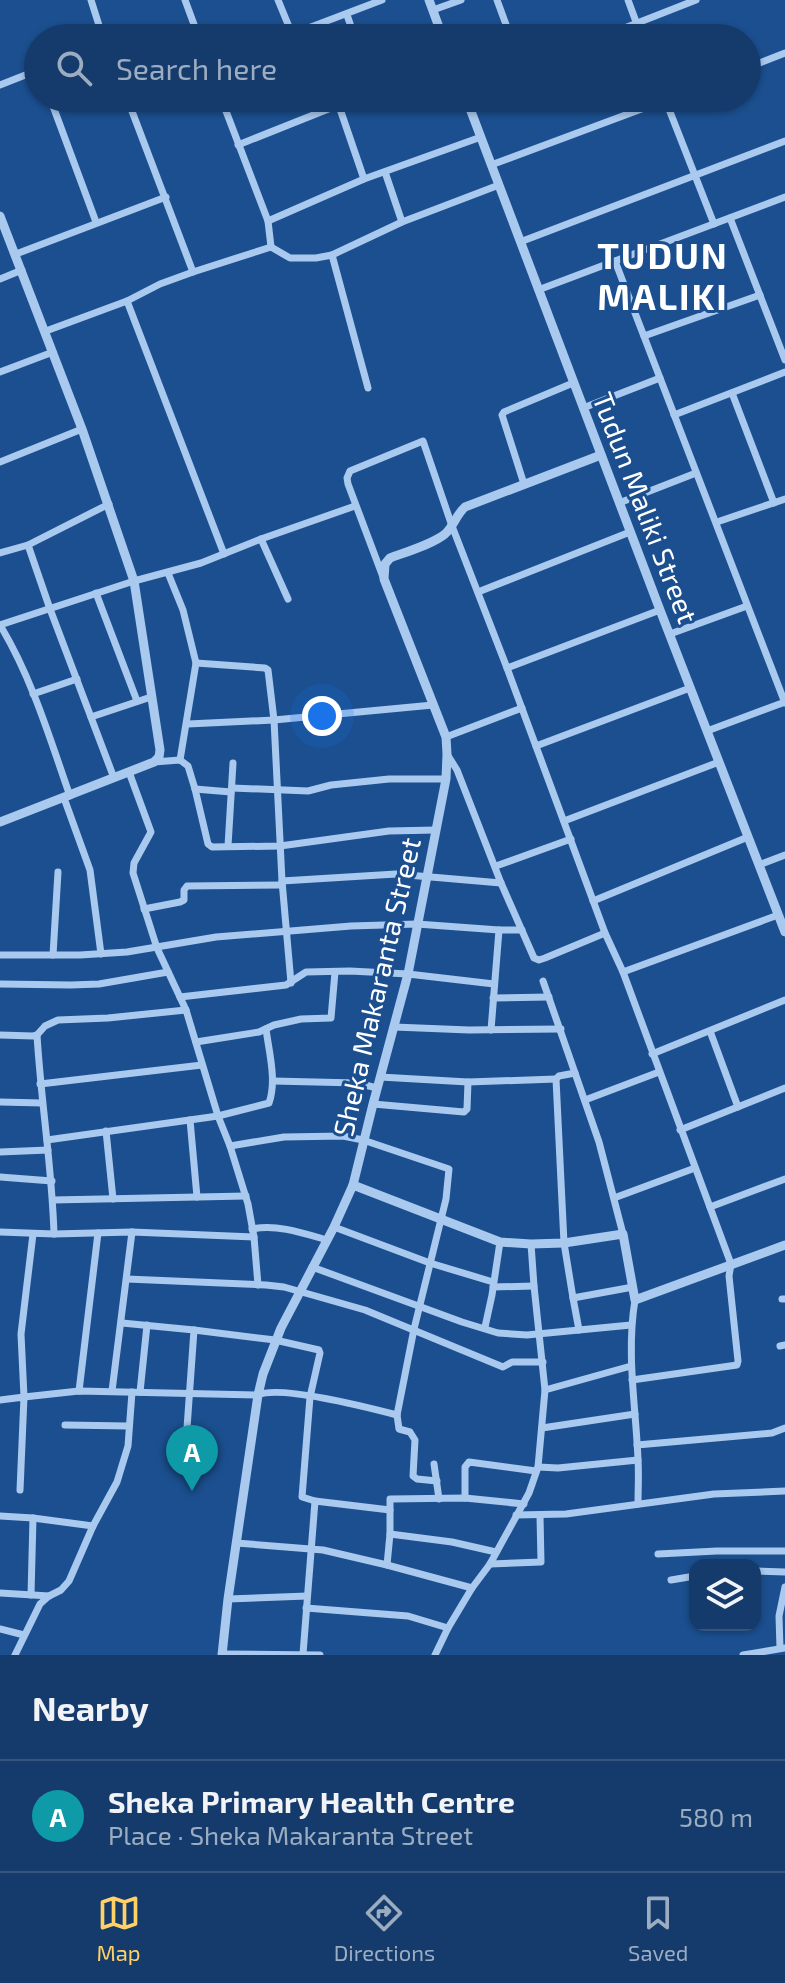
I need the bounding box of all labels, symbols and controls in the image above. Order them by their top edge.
search box [24,24,761,112]
icon: search [52,46,96,90]
text: Search here [116,50,277,86]
district label: TUDUN MALIKI [597,233,729,317]
street label: Tudun Maliki Street [586,387,706,628]
your location [302,696,342,736]
street label: Sheka Makaranta Street [325,834,427,1139]
pin: A [166,1425,218,1491]
map controls [689,1559,761,1631]
button: layers [689,1559,761,1631]
text: Nearby [32,1687,149,1728]
text: Sheka Primary Health Centre [108,1783,515,1819]
text: A [50,1801,66,1832]
text: 580 m [679,1801,753,1832]
text: Place · Sheka Makaranta Street [108,1819,473,1850]
tab: Map [97,1891,141,1965]
tab: Directions [334,1891,435,1965]
tab: Saved [628,1891,688,1965]

